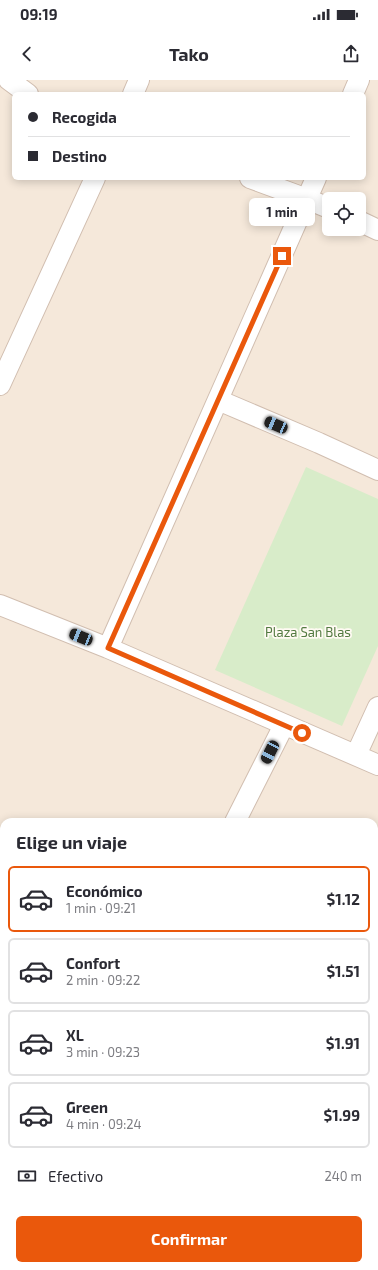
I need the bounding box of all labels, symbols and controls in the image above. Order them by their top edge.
text: 09:19 [20,5,58,23]
icon: back [16,43,38,65]
text: Tako [169,43,209,65]
icon: share [340,43,362,65]
text: Recogida [52,108,117,126]
text: Destino [52,147,107,165]
map controls [322,192,366,236]
button: locate [322,192,366,236]
callout: 1 min [249,198,315,226]
text: 1 min [266,204,298,220]
route end [273,247,291,265]
car [263,415,289,435]
park label: Plaza San Blas [265,624,351,640]
car [68,627,94,647]
route start [293,724,311,742]
car [259,739,281,765]
text: Elige un viaje [16,831,127,853]
icon: car [18,881,54,917]
text: Económico [66,882,143,900]
text: $1.12 [327,890,360,908]
text: 1 min · 09:21 [66,900,136,916]
icon: car [18,953,54,989]
text: Confort [66,954,120,972]
text: $1.51 [326,962,360,980]
text: 2 min · 09:22 [66,972,140,988]
icon: car [18,1025,54,1061]
text: XL [66,1026,84,1044]
text: $1.91 [326,1034,360,1052]
text: 3 min · 09:23 [66,1044,140,1060]
icon: car [18,1097,54,1133]
text: Green [66,1098,108,1116]
text: $1.99 [323,1106,360,1124]
text: 4 min · 09:24 [66,1116,142,1132]
icon: cash [16,1165,38,1187]
text: Efectivo [48,1167,103,1185]
text: 240 m [325,1168,362,1184]
button: Confirmar [16,1216,362,1262]

